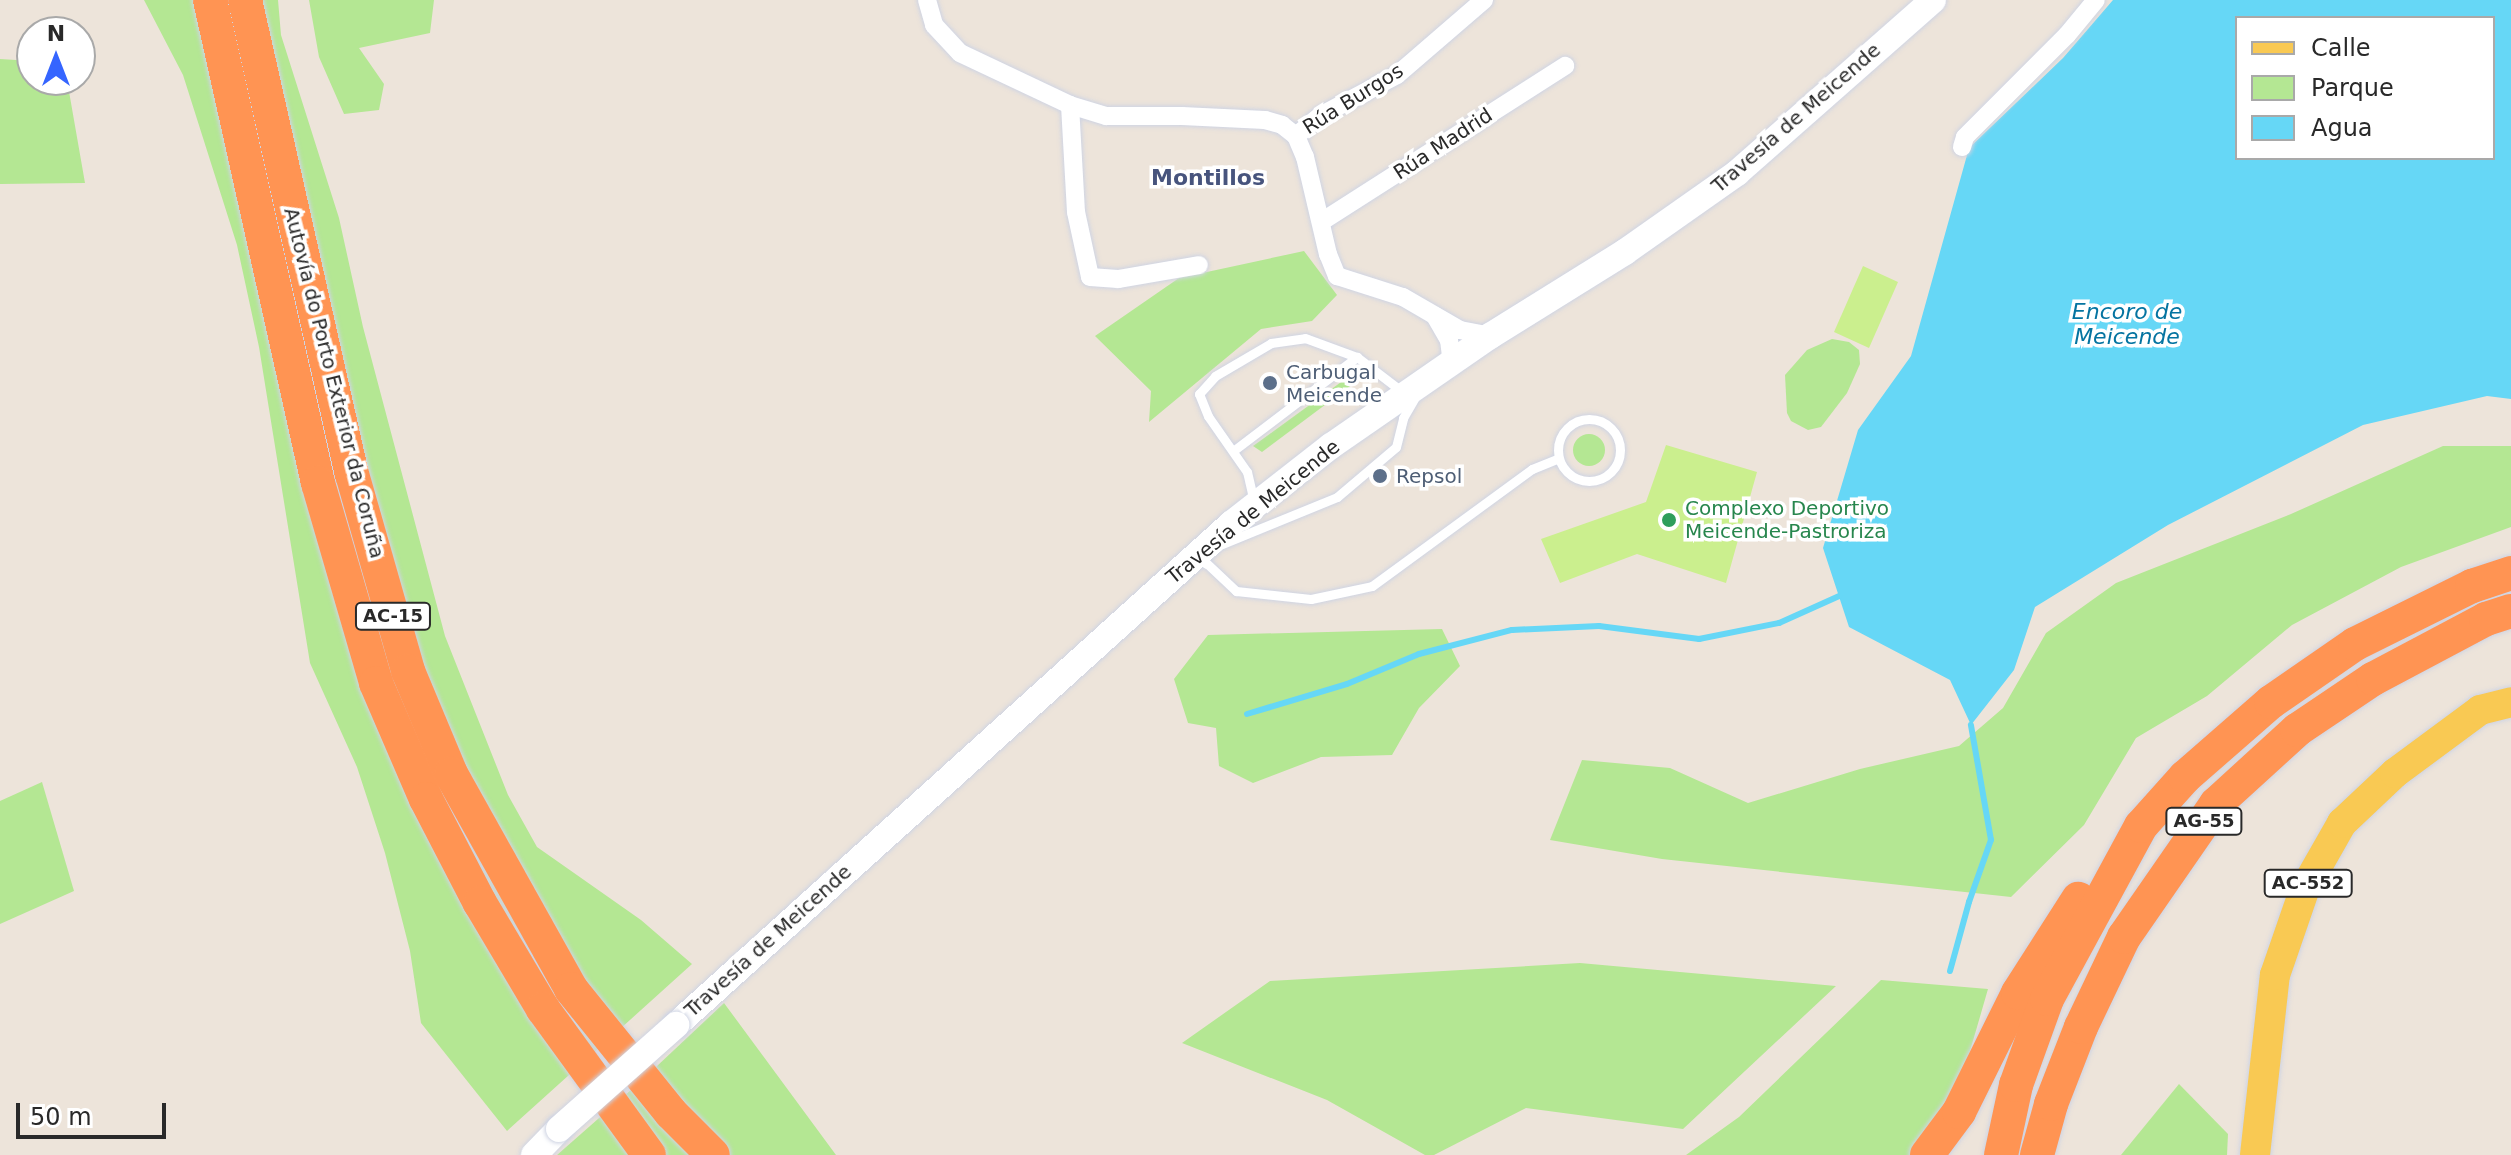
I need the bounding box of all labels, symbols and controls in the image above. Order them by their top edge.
north arrow [16,16,96,96]
legend [2235,16,2495,160]
text: N [47,21,65,46]
text: Calle [2311,34,2371,62]
street label: Travesía de Meicende [1707,38,1885,198]
street label: Rúa Burgos [1298,59,1408,139]
text: Parque [2311,74,2394,102]
street label: Rúa Madrid [1389,103,1497,185]
text: Agua [2311,114,2373,142]
district label: Montillos [1151,165,1265,191]
street label: Autovía do Porto Exterior da Coruña [279,205,389,561]
water label: Encoro de Meicende [2072,298,2182,350]
place label: Carbugal Meicende [1286,360,1382,407]
marker: Carbugal Meicende [1261,374,1279,392]
street label: Travesía de Meicende [1162,435,1344,589]
place label: Repsol [1396,464,1462,488]
marker: Repsol [1371,467,1389,485]
place label: Complexo Deportivo Meicende-Pastroriza [1685,496,1889,543]
marker: Complexo Deportivo Meicende-Pastroriza [1660,511,1678,529]
road number: AC-15 [353,602,433,630]
road number: AG-55 [2164,807,2244,835]
street label: Travesía de Meicende [680,860,856,1022]
road number: AC-552 [2262,869,2354,897]
scale bar [20,1087,170,1137]
text: 50 m [30,1103,92,1131]

